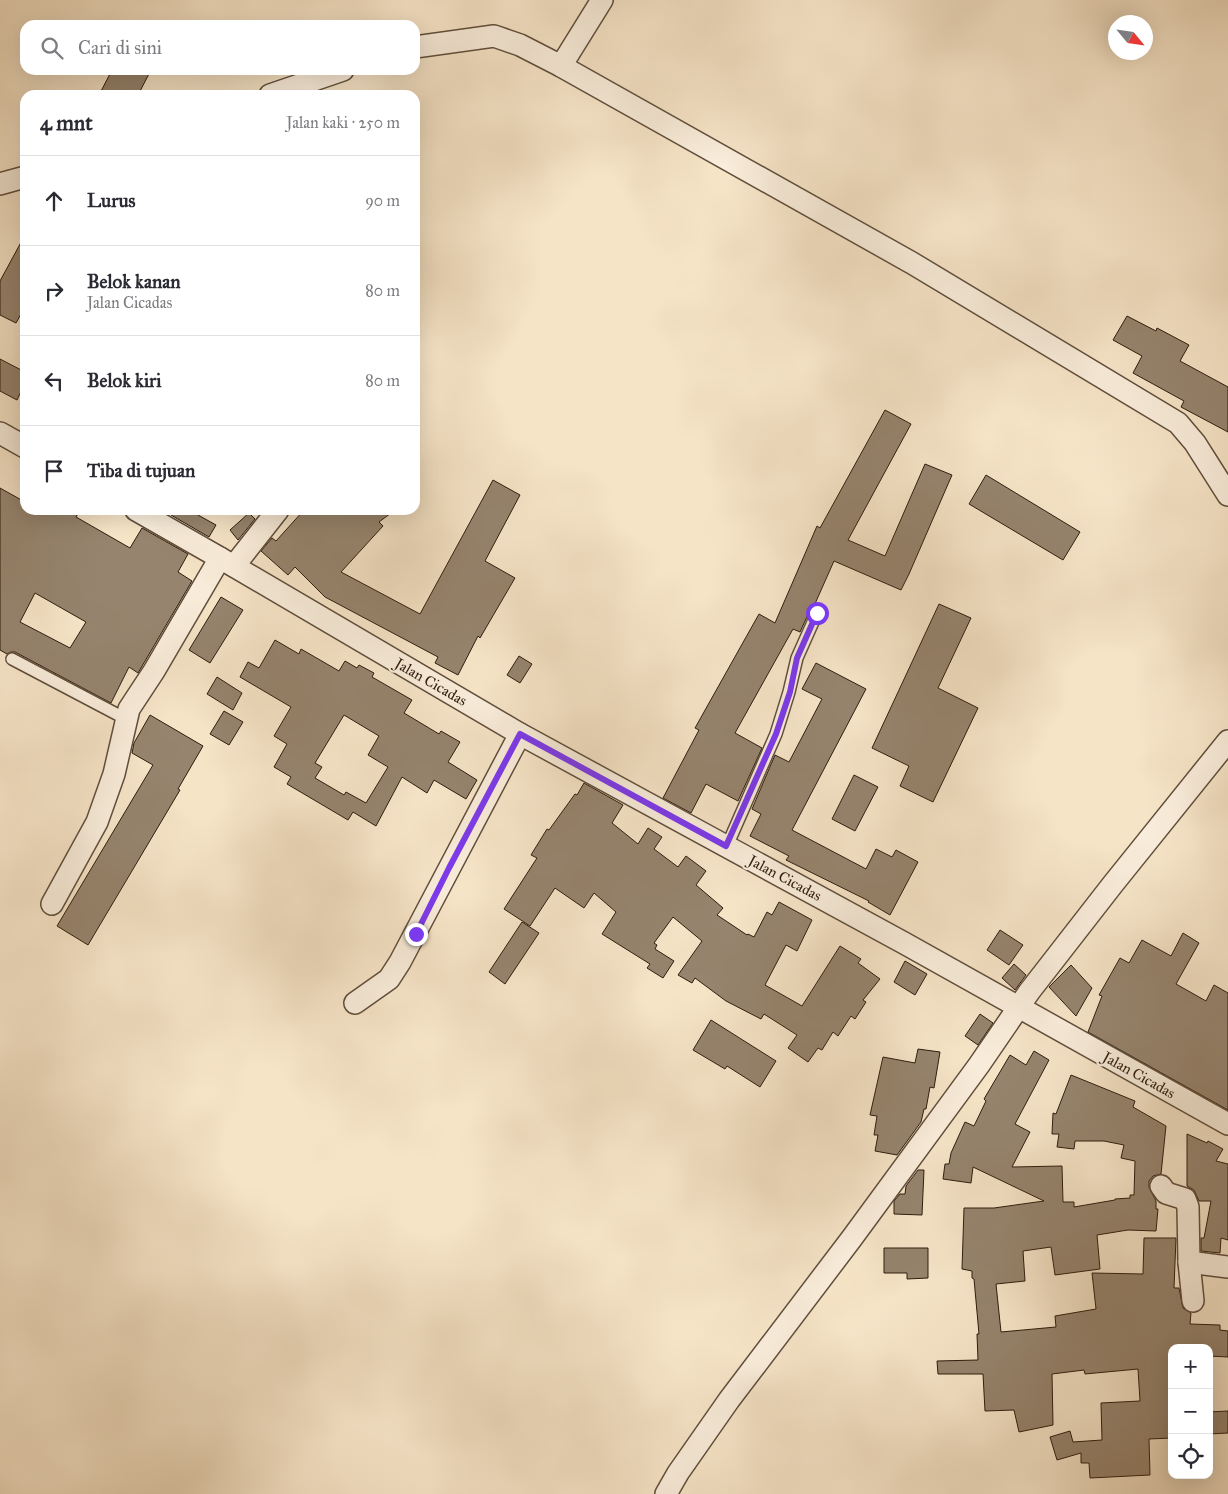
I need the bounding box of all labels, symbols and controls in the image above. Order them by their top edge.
north arrow [1108,15,1153,60]
search box [20,20,420,75]
icon: search [38,34,66,62]
text: Cari di sini [78,36,162,59]
text: 4 mnt [40,110,93,136]
text: Jalan kaki · 250 m [286,113,400,132]
icon: ahead [40,187,68,215]
text: Lurus [87,189,135,212]
text: 90 m [365,191,400,210]
text: Belok kanan [87,270,181,293]
icon: right [40,277,68,305]
text: 80 m [365,281,400,300]
text: Jalan Cicadas [87,293,172,312]
icon: left [40,367,68,395]
text: Belok kiri [87,369,161,392]
text: 80 m [365,371,400,390]
icon: arrive [40,457,68,485]
text: Tiba di tujuan [87,459,195,482]
route start [806,602,829,625]
street label: Jalan Cicadas [390,653,470,711]
street label: Jalan Cicadas [743,850,825,906]
route end [405,923,428,946]
street label: Jalan Cicadas [1097,1047,1178,1103]
map controls [1168,1344,1213,1479]
button: + [1168,1344,1213,1389]
button: − [1168,1389,1213,1434]
button: locate [1168,1434,1213,1479]

